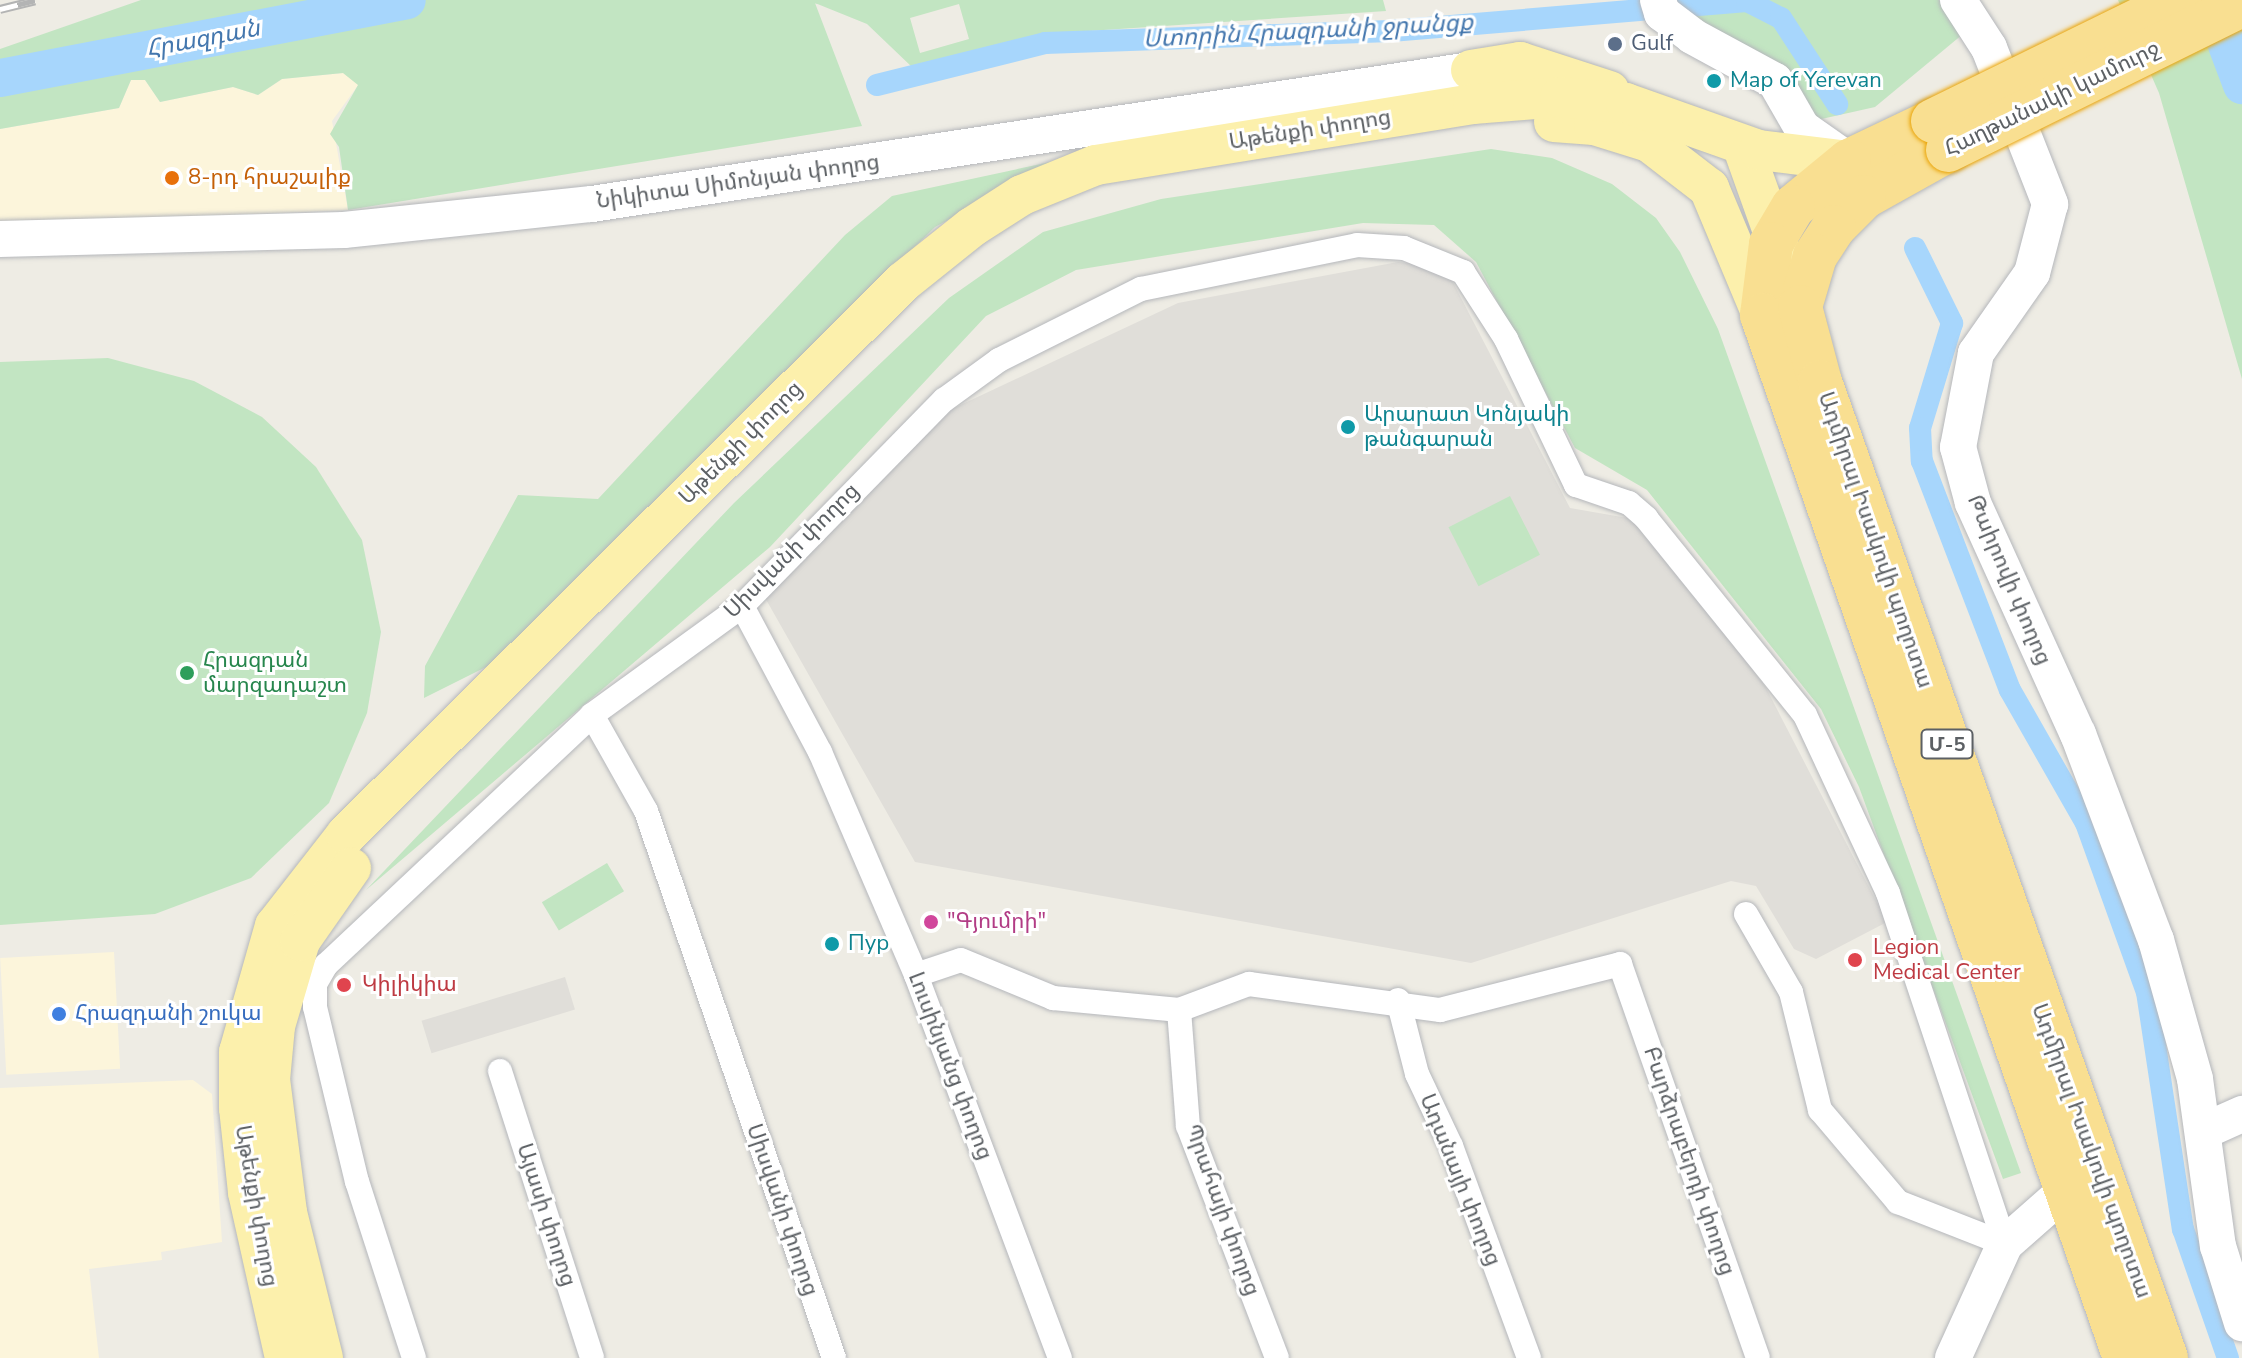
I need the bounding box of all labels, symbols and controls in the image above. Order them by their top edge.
water label: Ստորին Հրազդանի ջրանցք [1142,8,1474,54]
water label: Հրազդան [144,14,262,64]
place label: Gulf [1631,31,1673,57]
marker: Gulf [1606,35,1624,53]
street label: Հաղթանակի կամուրջ [1940,35,2164,163]
place label: Map of Yerevan [1730,68,1882,94]
marker: Map of Yerevan [1705,72,1723,90]
street label: Աթենքի փողոց [1227,104,1393,156]
street label: Նիկիտա Սիմոնյան փողոց [595,149,881,215]
place label: 8-րդ հրաշալիք [188,165,351,191]
marker: 8-րդ հրաշալիք [163,169,181,187]
street label: Աթենքի փողոց [674,376,808,510]
street label: Ադմիրալ Իսակովի պողոտա [1812,388,1938,692]
place label: Արարատ Կոնյակի թանգարան [1364,401,1569,452]
marker: Արարատ Կոնյակի թանգարան [1339,418,1357,436]
street label: Սիսվանի փողոց [719,478,865,624]
street label: Թաիրովի փողոց [1961,491,2057,669]
place label: Հրազդան մարզադաշտ [203,647,347,698]
marker: Հրազդան մարզադաշտ [178,664,196,682]
road number: Մ-5 [1919,728,1975,760]
place label: "Գյումրի" [947,909,1046,935]
marker: "Գյումրի" [922,913,940,931]
place label: Пур [848,931,889,957]
place label: Legion Medical Center [1873,934,2021,986]
marker: Пур [823,935,841,953]
marker: Legion Medical Center [1844,949,1866,971]
street label: Լուսինյանց փողոց [902,968,998,1164]
place label: Կիլիկիա [362,972,457,998]
marker: Կիլիկիա [333,974,355,996]
street label: Ադմիրալ Իսակովի պողոտա [2025,1000,2157,1302]
place label: Հրազդանի շուկա [75,1001,261,1027]
marker: Հրազդանի շուկա [50,1005,68,1023]
street label: Բարձրաբերդի փողոց [1637,1043,1741,1279]
street label: Ադանայի փողոց [1413,1090,1507,1270]
street label: Սիսվանի փողոց [740,1121,824,1299]
street label: Պրահայի փողոց [1179,1121,1265,1299]
street label: Աթենքի փողոց [229,1123,283,1289]
street label: Այասի փողոց [510,1140,582,1290]

